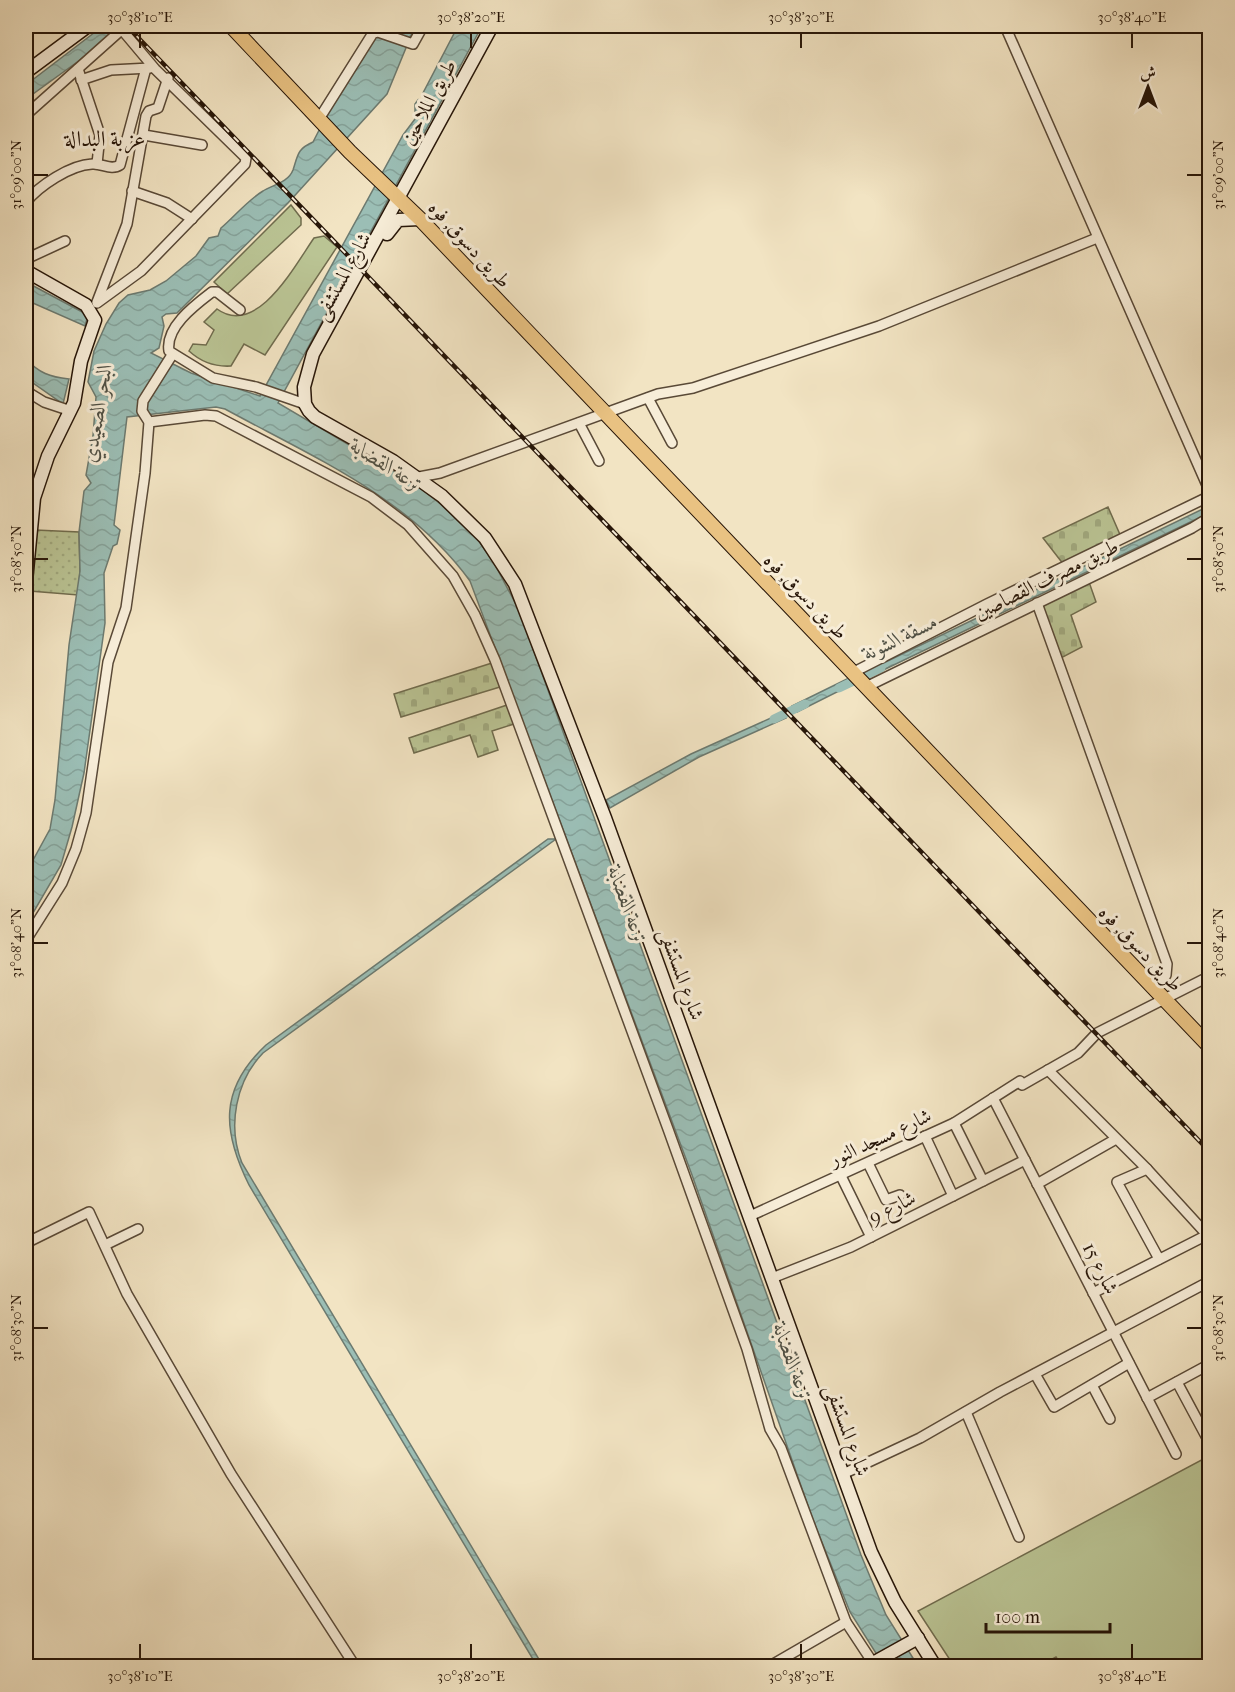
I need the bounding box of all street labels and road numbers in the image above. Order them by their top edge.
street label: طريق الملاحين [396,56,462,149]
street label: طريق دسوق, فوه [423,196,516,293]
street label: شارع المستشفى [309,229,381,327]
street label: طريق مصرف القصاصين [970,535,1123,626]
street label: طريق دسوق, فوه [758,549,852,645]
street label: طريق دسوق, فوه [1093,901,1187,997]
street label: شارع المستشفى [649,925,709,1025]
street label: شارع مسجد النور [824,1104,938,1177]
street label: شارع 9 [865,1186,922,1234]
street label: شارع 15 [1073,1239,1123,1301]
street label: شارع المستشفى [815,1381,875,1481]

